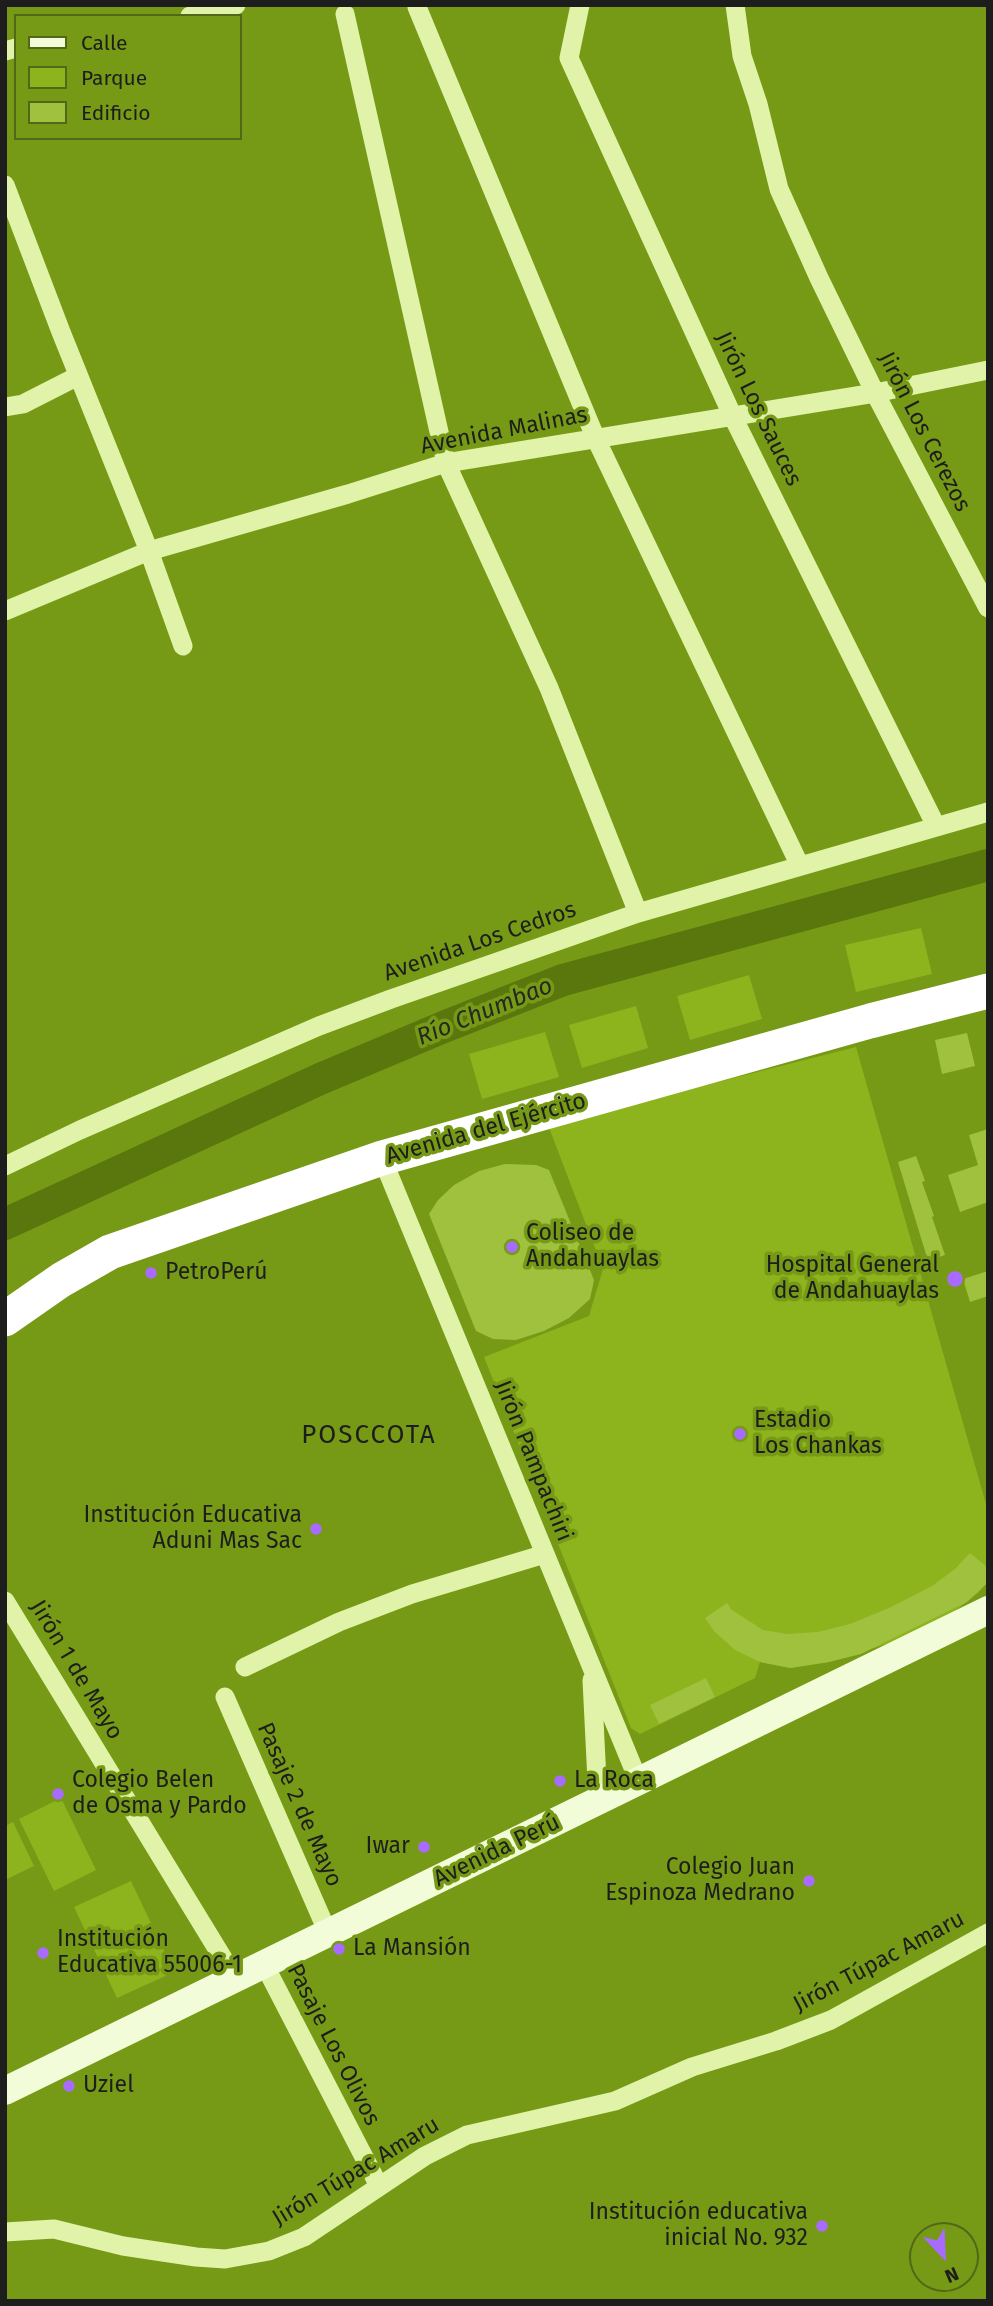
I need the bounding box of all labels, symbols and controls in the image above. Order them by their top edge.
legend [14,14,242,140]
text: Calle [81,30,127,56]
text: Parque [81,65,147,91]
text: Edificio [81,100,151,126]
street label: Jirón Los Sauces [709,327,807,491]
street label: Jirón Los Cerezos [872,348,976,516]
street label: Avenida Malinas [418,401,590,461]
street label: Avenida Los Cedros [380,896,580,988]
water label: Río Chumbao [413,972,557,1052]
street label: Avenida del Ejército [383,1087,589,1171]
place label: Coliseo de Andahuaylas [526,1220,659,1274]
marker: Coliseo de Andahuaylas [504,1239,520,1255]
place label: Hospital General de Andahuaylas [766,1252,939,1306]
place label: PetroPerú [165,1259,268,1287]
marker: PetroPerú [143,1265,159,1281]
marker: Hospital General de Andahuaylas [945,1269,965,1289]
street label: Jirón Pampachiri [488,1376,578,1546]
place label: Estadio Los Chankas [754,1407,882,1461]
district label: POSCCOTA [302,1420,436,1452]
marker: Estadio Los Chankas [732,1426,748,1442]
place label: Institución Educativa Aduni Mas Sac [84,1502,302,1556]
marker: Institución Educativa Aduni Mas Sac [308,1521,324,1537]
street label: Jirón 1 de Mayo [24,1595,128,1745]
street label: Pasaje 2 de Mayo [250,1719,348,1891]
place label: Colegio Belen de Osma y Pardo [72,1767,247,1821]
place label: La Roca [574,1767,654,1795]
marker: La Roca [552,1773,568,1789]
marker: Colegio Belen de Osma y Pardo [50,1786,66,1802]
street label: Avenida Perú [430,1809,564,1893]
place label: Iwar [366,1833,410,1861]
marker: Iwar [416,1839,432,1855]
place label: Colegio Juan Espinoza Medrano [605,1854,795,1908]
marker: Colegio Juan Espinoza Medrano [801,1873,817,1889]
street label: Jirón Túpac Amaru [789,1905,969,2019]
place label: Institución Educativa 55006-1 [57,1926,242,1980]
place label: La Mansión [353,1935,471,1963]
marker: La Mansión [331,1941,347,1957]
marker: Institución Educativa 55006-1 [35,1945,51,1961]
street label: Pasaje Los Olivos [280,1959,386,2131]
place label: Uziel [83,2072,134,2100]
marker: Uziel [61,2078,77,2094]
street label: Jirón Túpac Amaru [268,2111,444,2233]
place label: Institución educativa inicial No. 932 [589,2199,808,2253]
marker: Institución educativa inicial No. 932 [814,2218,830,2234]
north arrow [909,2222,979,2292]
text: N [941,2262,962,2288]

